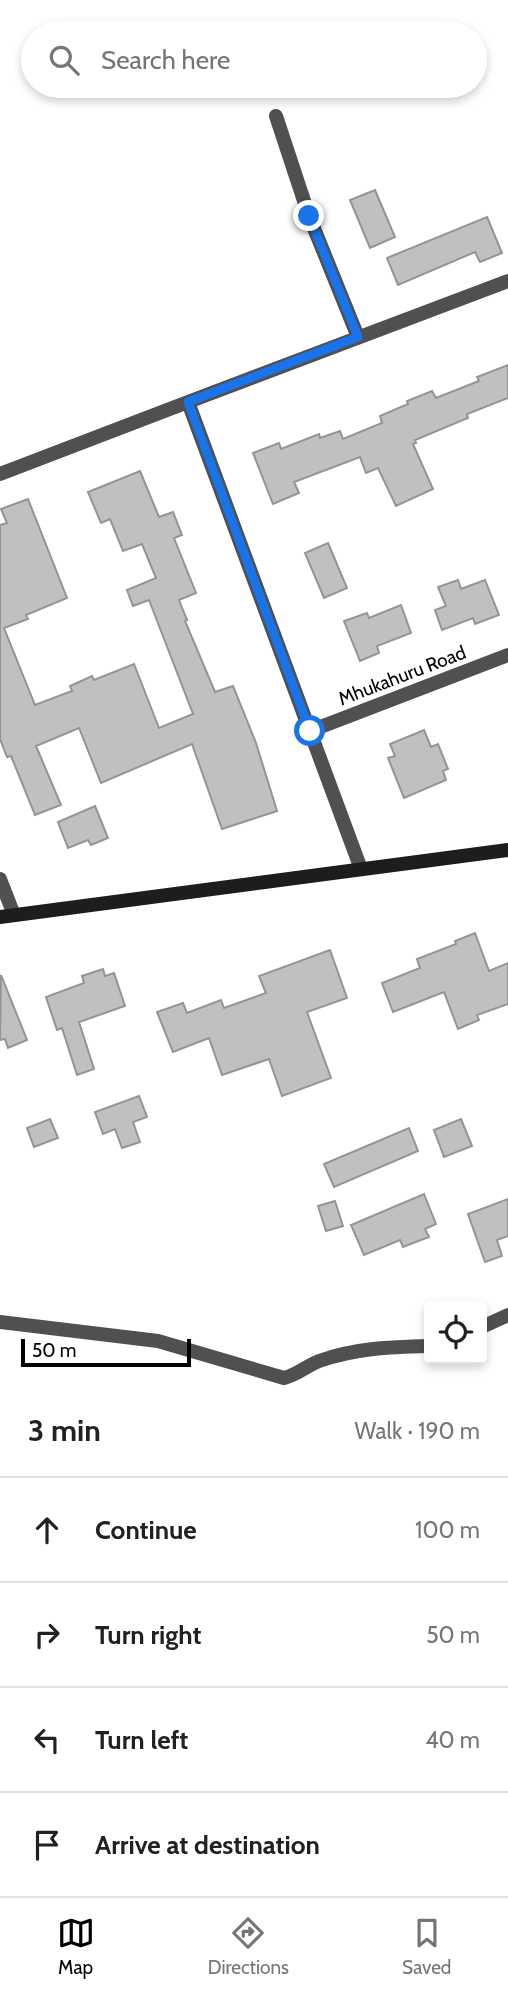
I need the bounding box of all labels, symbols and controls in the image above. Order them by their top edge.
search box [21,21,487,98]
icon: search [45,41,83,79]
text: Search here [101,44,230,76]
route end [293,200,324,231]
street label: Mhukahuru Road [335,641,469,710]
route start [294,715,325,746]
map controls [424,1301,487,1364]
button: locate [424,1301,487,1364]
scale bar [21,1336,191,1368]
text: 50 m [32,1339,76,1362]
text: 3 min [28,1412,101,1449]
text: Walk · 190 m [355,1417,480,1445]
icon: ahead [28,1511,66,1549]
text: Continue [95,1514,197,1546]
text: 100 m [415,1516,480,1544]
icon: right [28,1616,66,1654]
text: Turn right [95,1619,201,1651]
text: 50 m [426,1621,480,1649]
icon: left [28,1721,66,1759]
text: Turn left [95,1724,188,1756]
text: 40 m [425,1726,480,1754]
icon: arrive [28,1826,66,1864]
text: Arrive at destination [95,1829,320,1861]
tab: Map [57,1914,95,1979]
tab: Directions [208,1914,289,1979]
tab: Saved [402,1914,451,1979]

